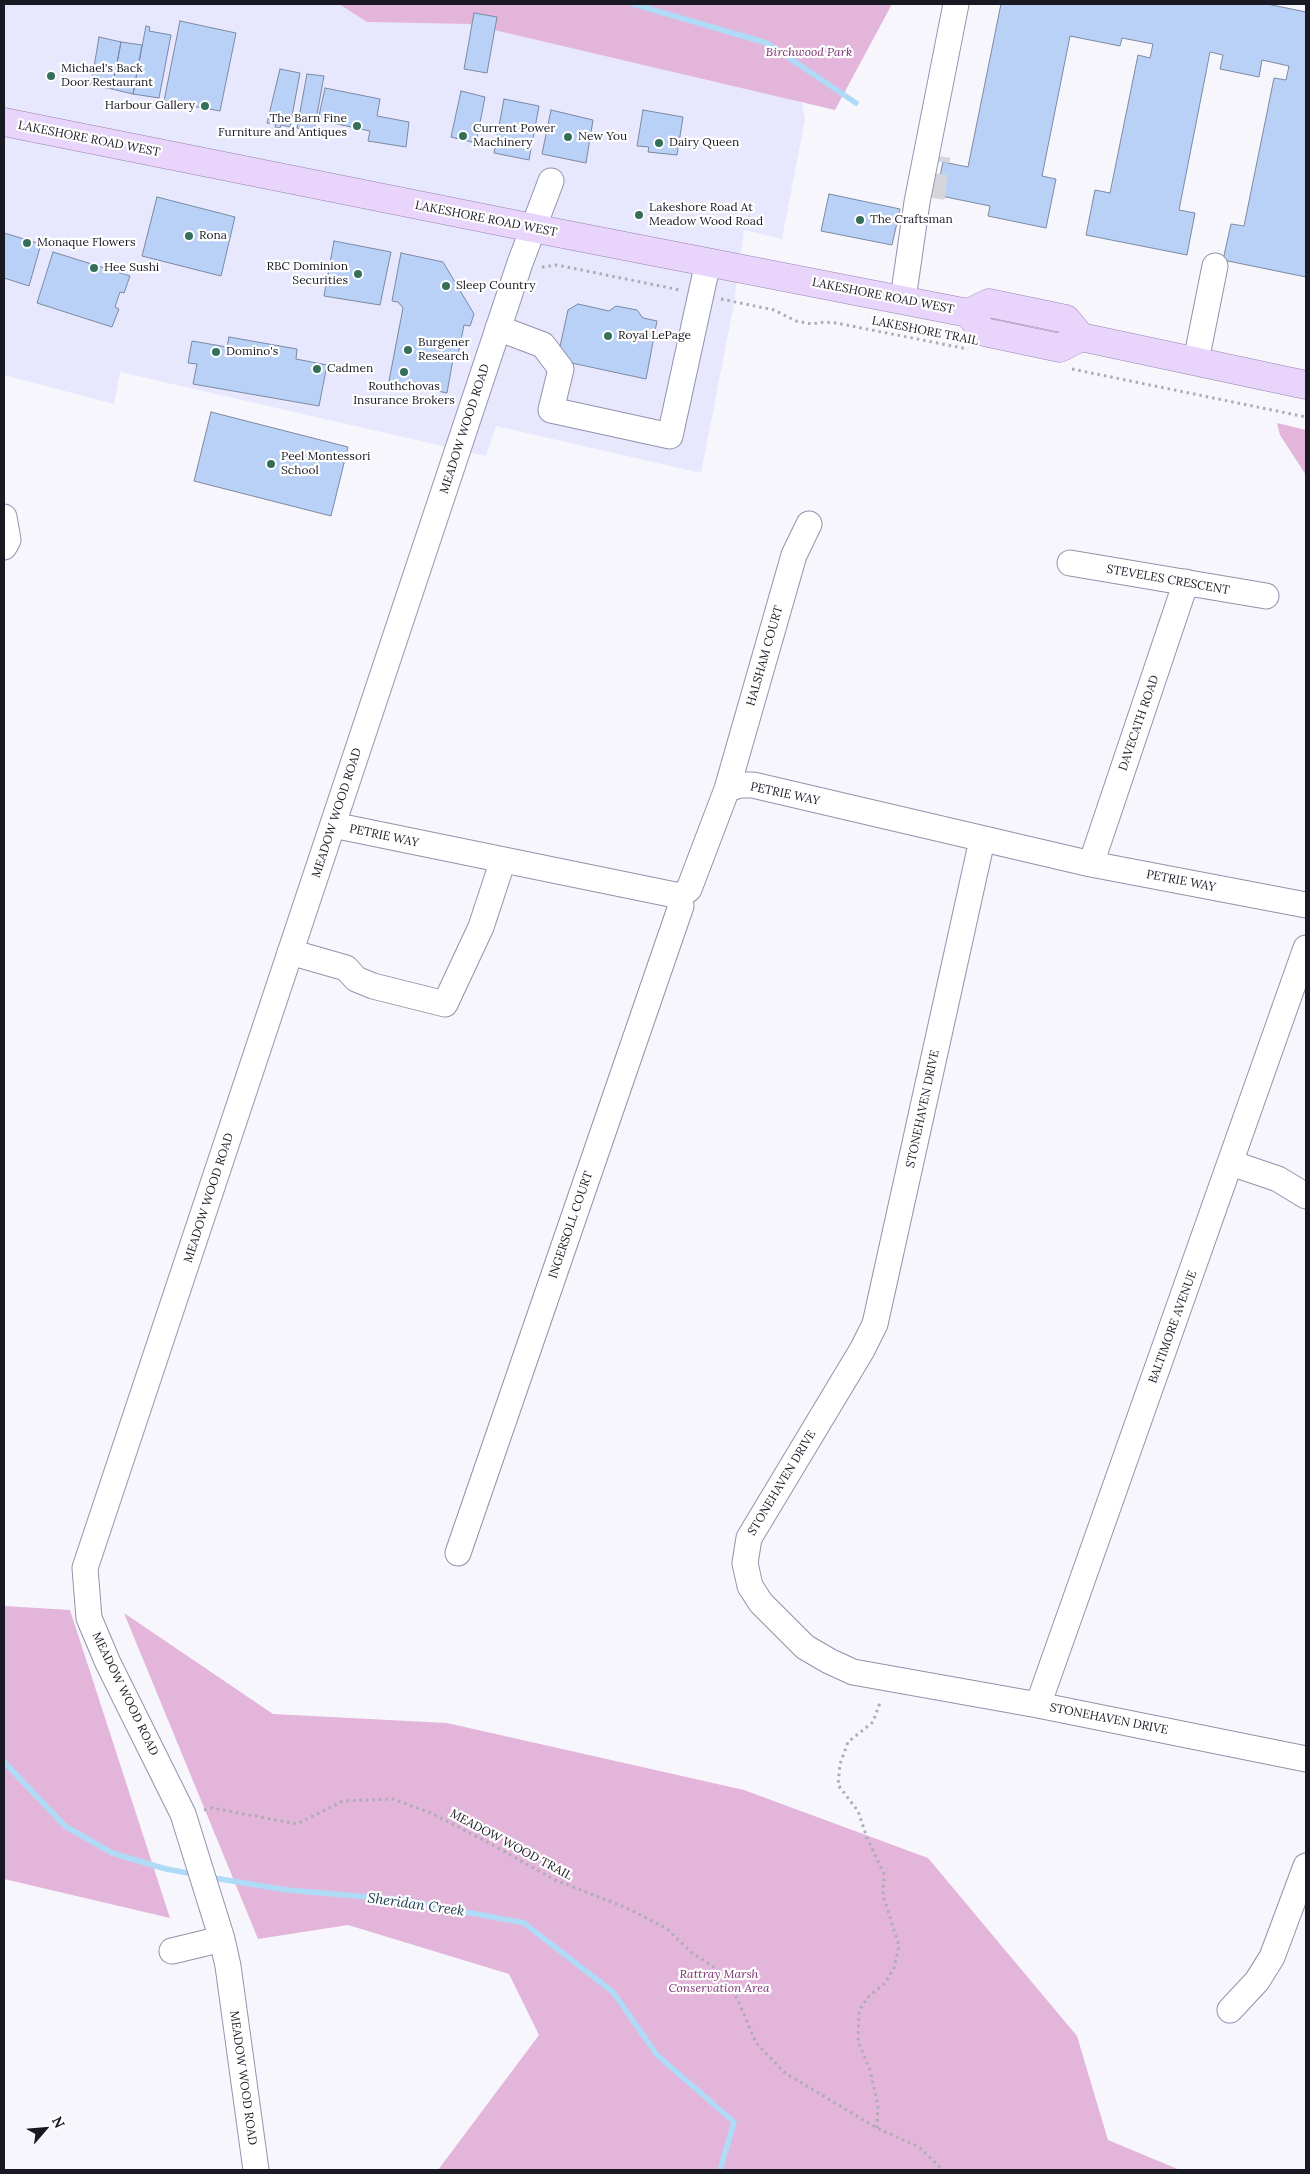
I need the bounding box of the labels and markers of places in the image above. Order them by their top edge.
place label: Michael's Back Door Restaurant [61,62,153,90]
marker: Michael's Back Door Restaurant [45,70,57,82]
place label: Harbour Gallery [105,99,195,113]
marker: Harbour Gallery [199,100,211,112]
place label: The Barn Fine Furniture and Antiques [218,112,347,140]
marker: The Barn Fine Furniture and Antiques [351,120,363,132]
place label: Current Power Machinery [473,122,556,150]
marker: Current Power Machinery [457,130,469,142]
place label: New You [578,130,627,144]
marker: New You [562,131,574,143]
place label: Dairy Queen [669,136,739,150]
marker: Dairy Queen [653,137,665,149]
place label: Lakeshore Road At Meadow Wood Road [649,201,763,229]
marker: Lakeshore Road At Meadow Wood Road [633,209,645,221]
place label: The Craftsman [870,213,953,227]
marker: The Craftsman [854,214,866,226]
place label: Rona [199,229,227,243]
marker: Rona [183,230,195,242]
place label: Monaque Flowers [37,236,136,250]
marker: Monaque Flowers [21,237,33,249]
place label: RBC Dominion Securities [266,260,348,288]
place label: Hee Sushi [104,261,159,275]
marker: Hee Sushi [88,262,100,274]
marker: RBC Dominion Securities [352,268,364,280]
place label: Sleep Country [456,279,535,293]
marker: Sleep Country [440,280,452,292]
place label: Royal LePage [618,329,691,343]
marker: Royal LePage [602,330,614,342]
place label: Burgener Research [418,336,470,364]
marker: Burgener Research [402,344,414,356]
place label: Domino's [226,345,278,359]
marker: Domino's [210,346,222,358]
place label: Cadmen [327,362,373,376]
marker: Cadmen [311,363,323,375]
marker: Routhchovas Insurance Brokers [398,366,410,378]
place label: Routhchovas Insurance Brokers [353,380,455,408]
place label: Peel Montessori School [281,450,370,478]
marker: Peel Montessori School [265,458,277,470]

